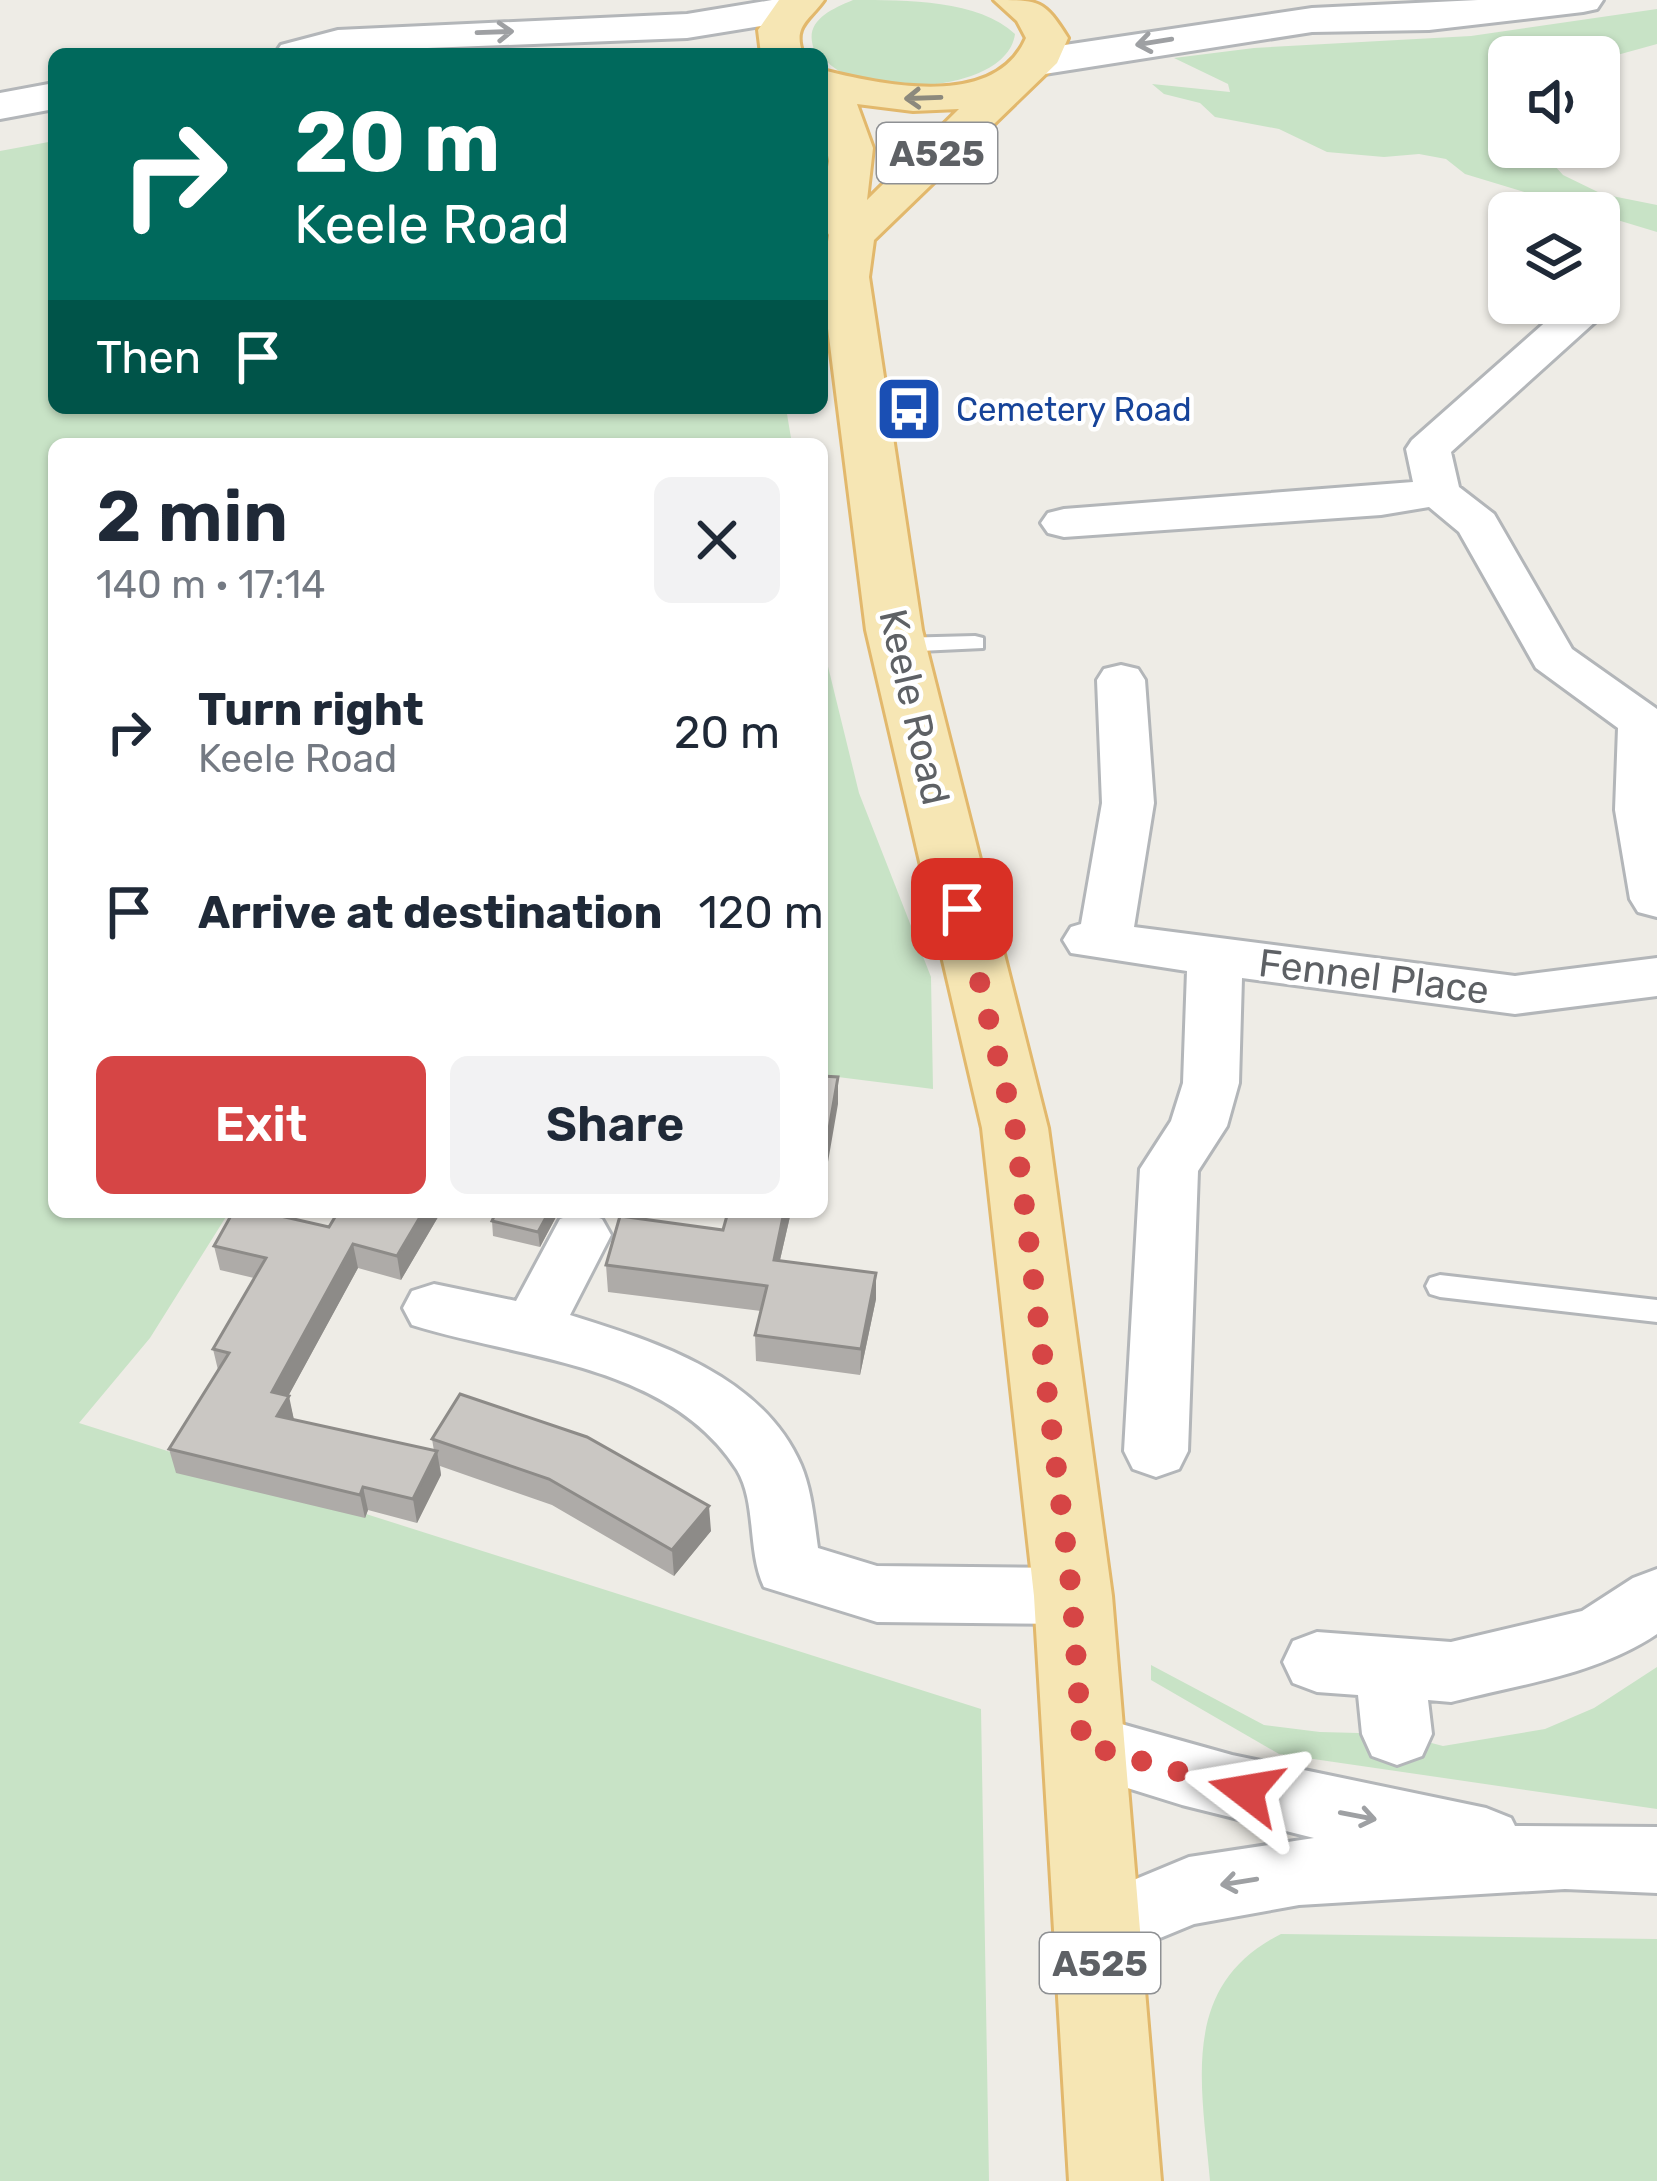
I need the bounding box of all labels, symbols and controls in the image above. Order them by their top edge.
one-way arrow [475,20,514,43]
one-way arrow [1135,31,1174,54]
map controls [1488,36,1620,324]
button: sound [1488,36,1620,168]
one-way arrow [904,87,943,110]
text: 20 m [294,92,501,192]
icon: right [96,96,252,252]
road number: A525 [877,123,997,183]
button: layers [1488,192,1620,324]
text: Keele Road [294,193,570,257]
icon: arrive [225,324,291,390]
text: Then [96,331,201,384]
bus stop icon: Cemetery Road [874,374,944,444]
place label: Cemetery Road [956,390,1192,429]
text: 2 min [96,474,288,559]
button: close [654,477,780,603]
text: 140 m · 17:14 [96,562,325,608]
street label: Keele Road [869,605,959,809]
text: Turn right [198,683,424,736]
icon: right [96,699,162,765]
text: 20 m [674,706,780,759]
text: Keele Road [198,736,397,782]
pin [911,858,1013,960]
icon: arrive [929,876,995,942]
icon: arrive [96,879,162,945]
text: Arrive at destination [198,886,663,939]
text: 120 m [699,886,824,939]
street label: Fennel Place [1256,940,1492,1014]
button: Exit [96,1056,426,1194]
button: Share [450,1056,780,1194]
position arrow [1183,1728,1309,1854]
one-way arrow [1337,1806,1376,1828]
one-way arrow [1221,1872,1260,1895]
road number: A525 [1040,1933,1160,1993]

